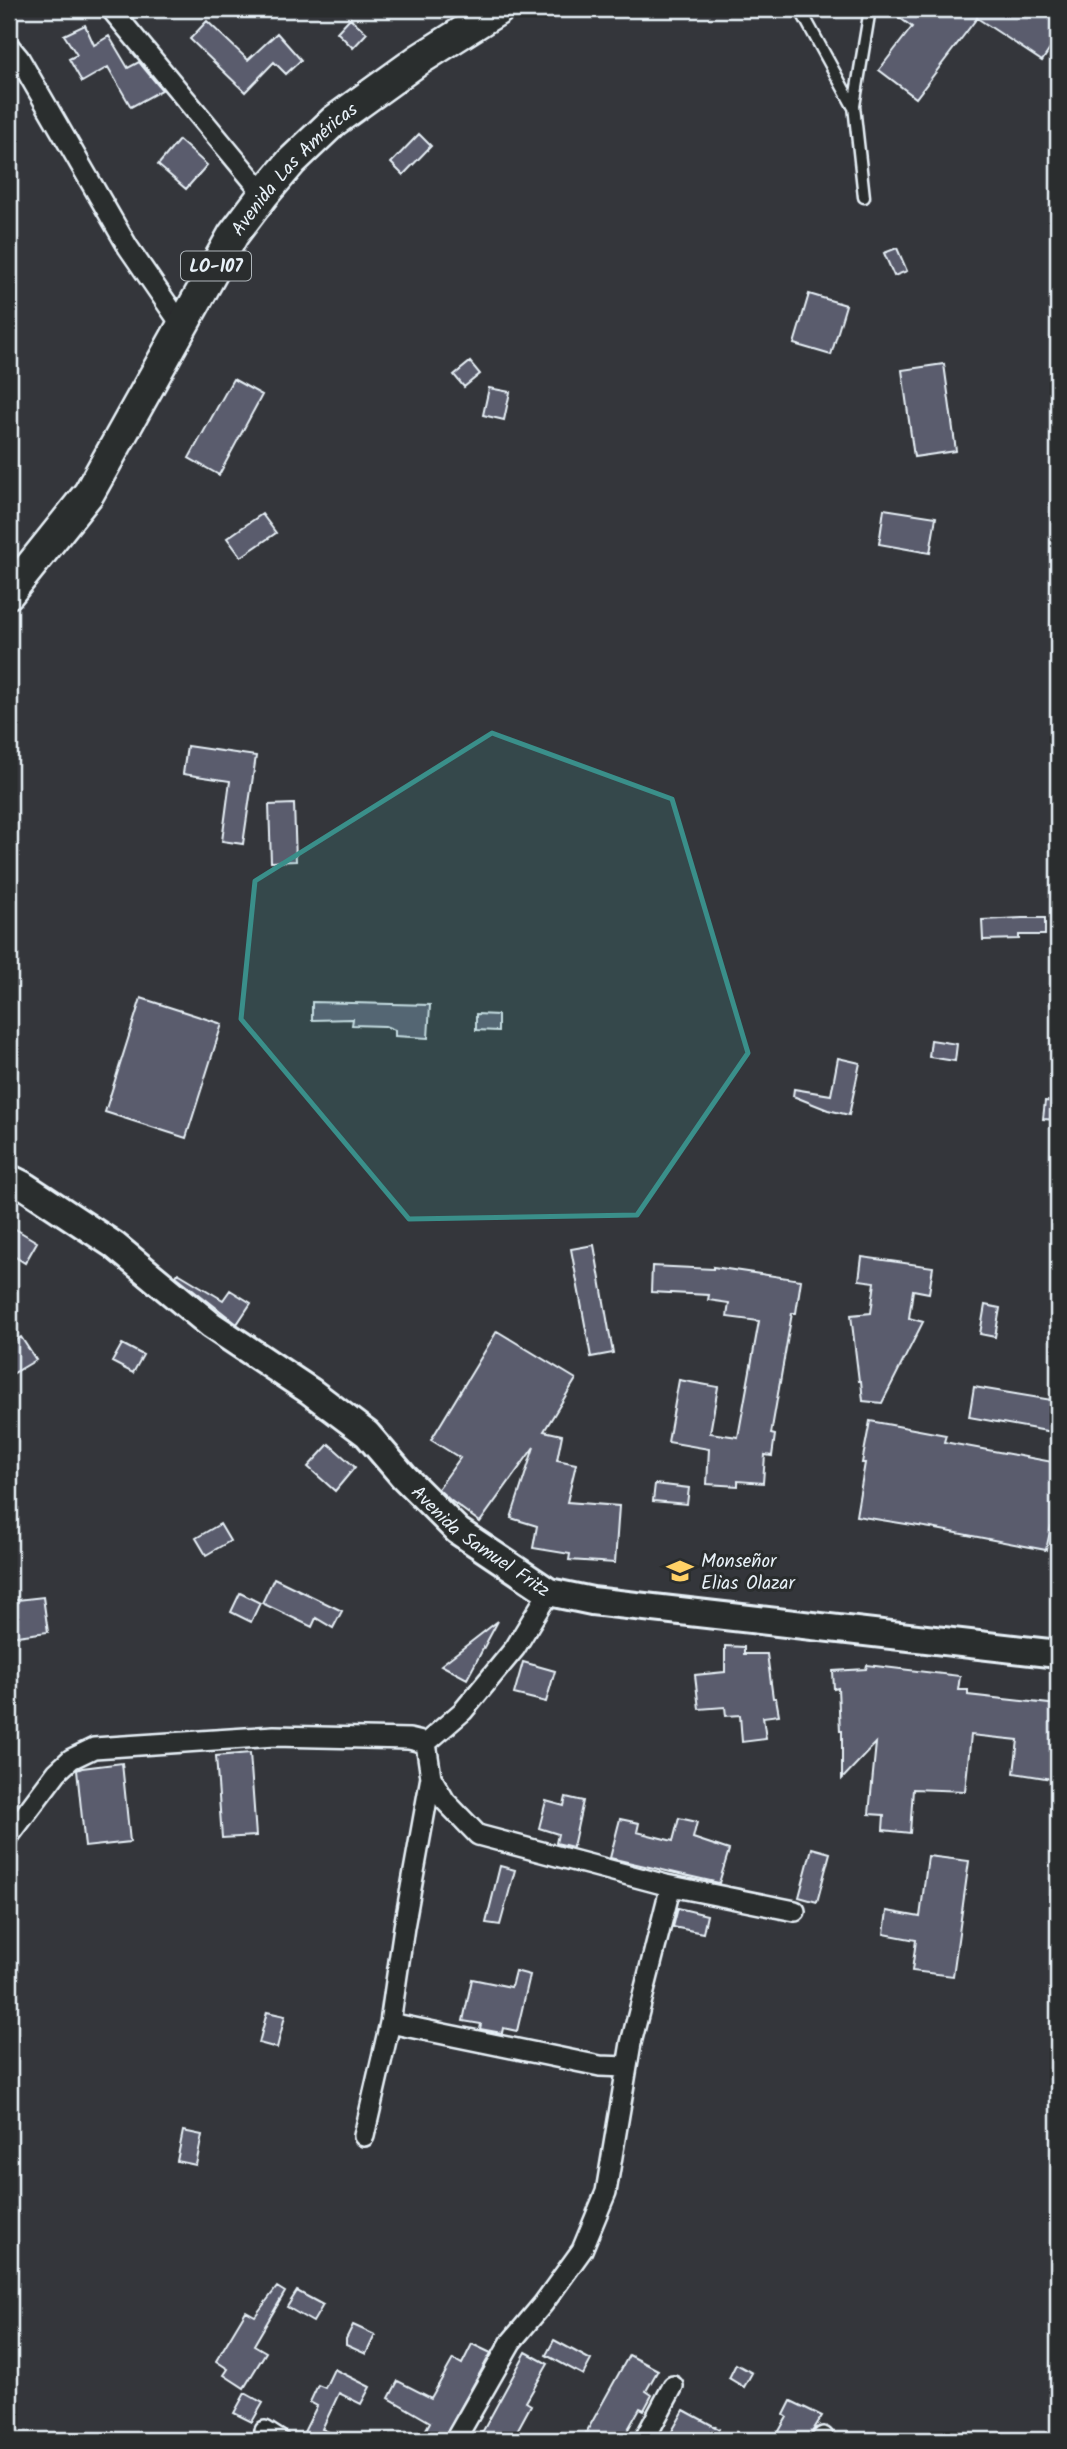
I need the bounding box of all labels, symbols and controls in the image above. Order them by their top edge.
street label: Avenida Las Américas [224,96,365,243]
road number: LO-107 [181,252,251,280]
street label: Avenida Samuel Fritz [403,1479,556,1606]
place label: Monseñor Elias Olazar [701,1547,796,1599]
school or university icon: Monseñor Elias Olazar [665,1556,695,1586]

